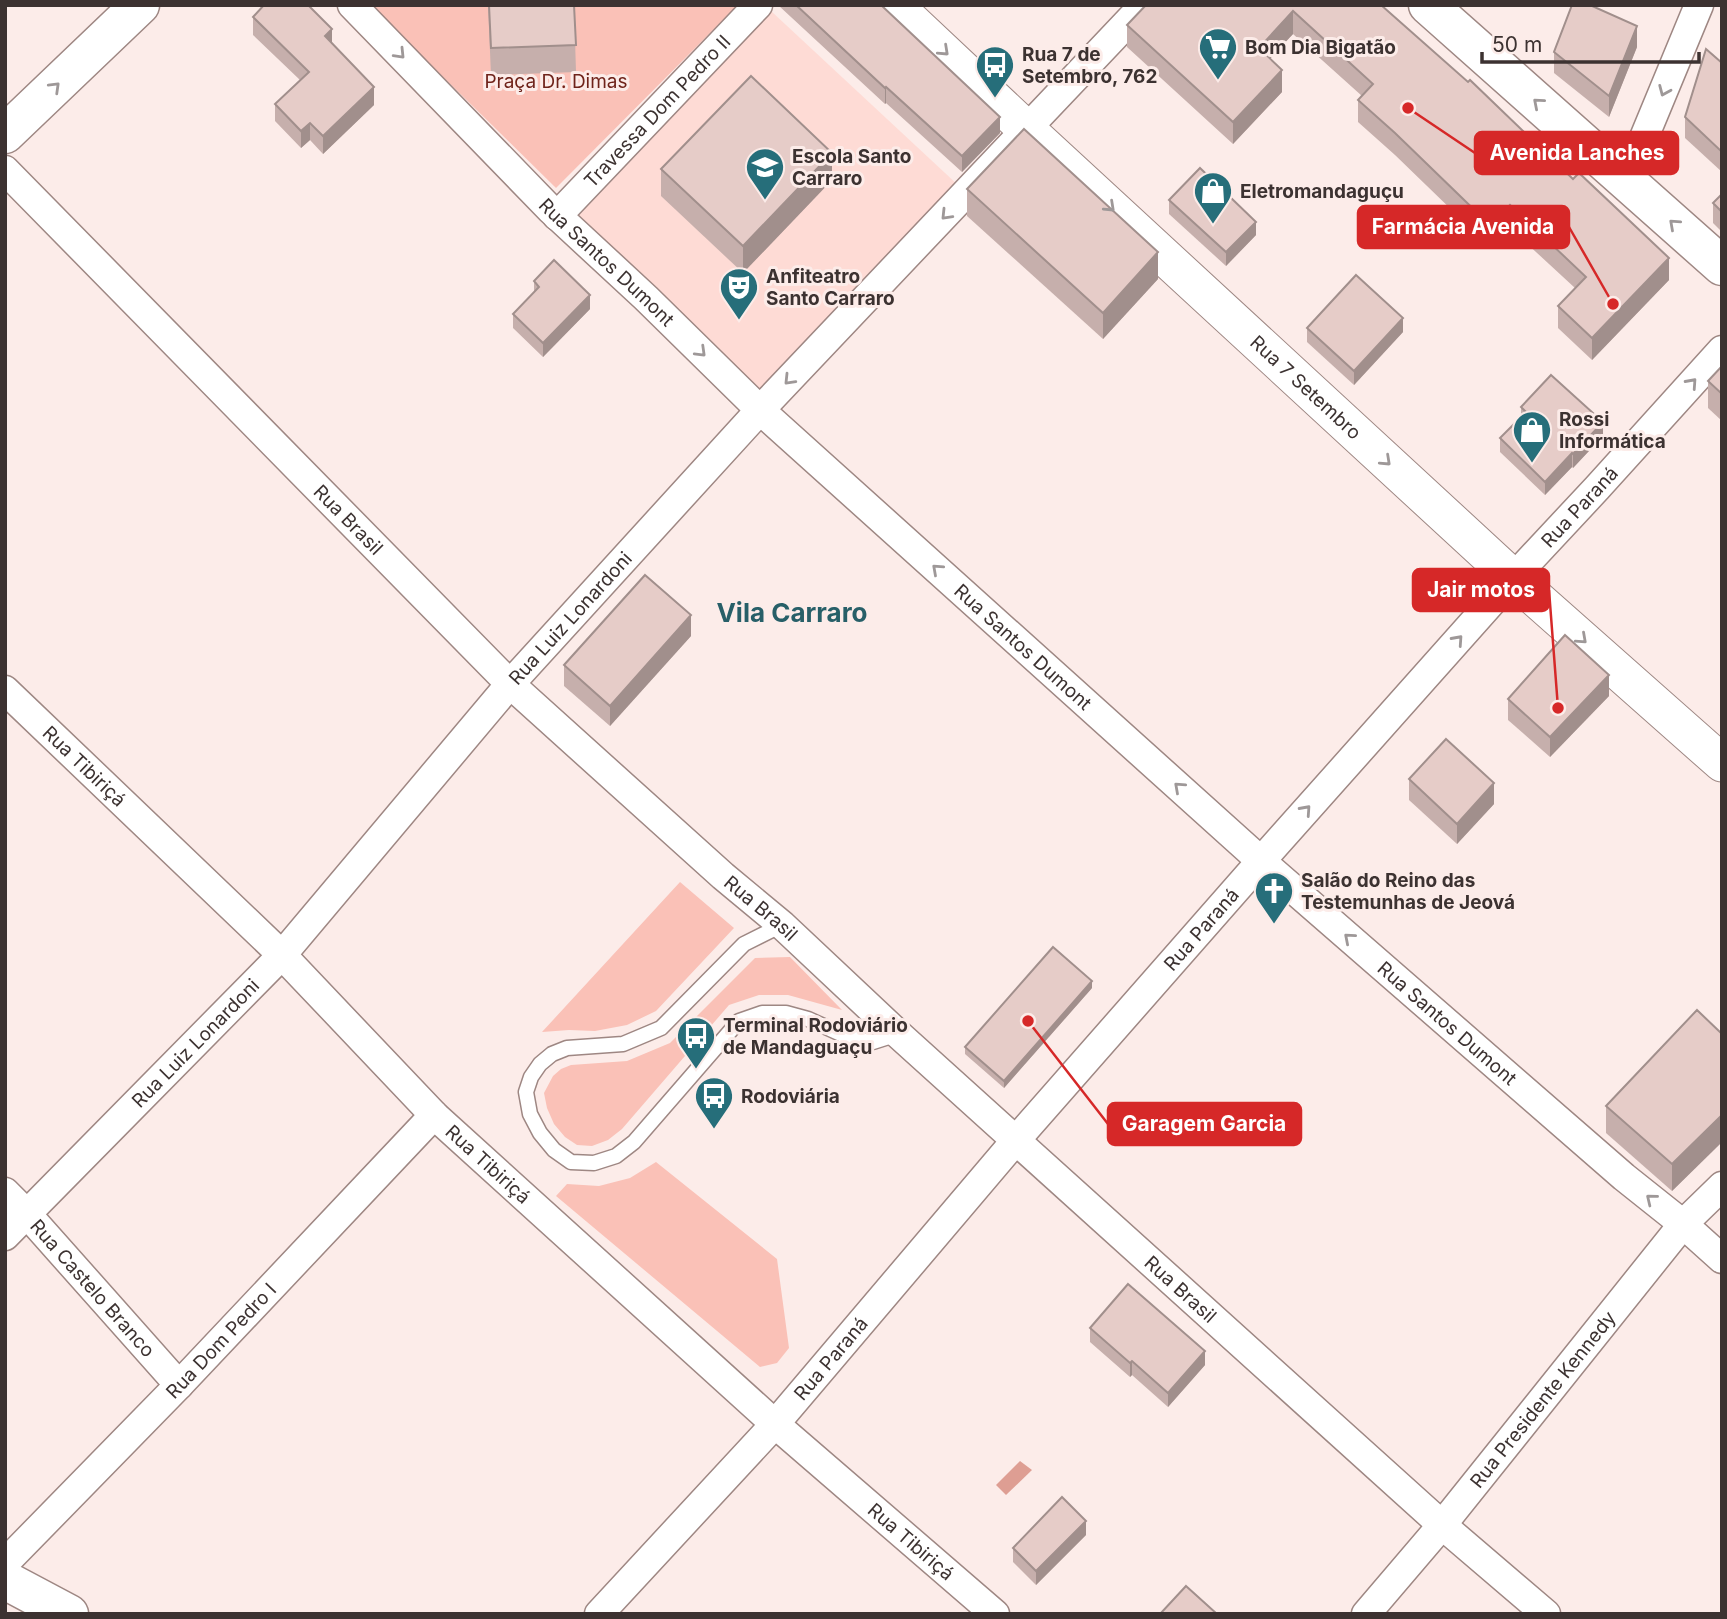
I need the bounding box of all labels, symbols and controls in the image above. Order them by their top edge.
scale bar [1482,21,1699,65]
supermarket icon: Bom Dia Bigatão [1197,26,1239,81]
street label: Travessa Dom Pedro II [579,30,735,192]
text: 50 m [1492,32,1542,57]
place label: Bom Dia Bigatão [1245,36,1396,59]
one-way arrow [936,43,949,56]
place label: Rua 7 de Setembro, 762 [1022,43,1157,88]
bus stop icon: Rua 7 de Setembro, 762 [974,44,1016,99]
one-way arrow [391,46,404,59]
park label: Praça Dr. Dimas [484,70,628,93]
one-way arrow [47,82,60,95]
one-way arrow [1658,84,1672,96]
one-way arrow [1533,99,1546,111]
callout: Avenida Lanches [1475,132,1678,174]
text: Avenida Lanches [1490,140,1664,165]
place label: Escola Santo Carraro [792,145,911,190]
school or university icon: Escola Santo Carraro [744,146,786,201]
shop icon: Eletromandaguçu [1192,170,1234,225]
place label: Eletromandaguçu [1240,180,1404,203]
street label: Rua Santos Dumont [534,193,679,331]
one-way arrow [1102,199,1115,211]
callout: Farmácia Avenida [1358,206,1569,248]
one-way arrow [941,207,954,220]
text: Farmácia Avenida [1372,214,1554,239]
one-way arrow [1669,219,1682,232]
place label: Anfiteatro Santo Carraro [766,265,895,310]
theatre icon: Anfiteatro Santo Carraro [718,266,760,321]
street label: Rua 7 Setembro [1246,330,1366,444]
one-way arrow [693,343,706,356]
one-way arrow [784,372,797,385]
one-way arrow [1683,378,1696,391]
place label: Rossi Informática [1559,408,1666,453]
shop icon: Rossi Informática [1511,409,1553,464]
one-way arrow [1378,452,1391,465]
street label: Rua Paraná [1536,462,1622,552]
street label: Rua Brasil [309,480,388,559]
street label: Rua Luiz Lonardoni [504,547,637,689]
one-way arrow [932,565,945,577]
callout: Jair motos [1413,569,1549,611]
text: Jair motos [1427,577,1535,602]
street label: Rua Santos Dumont [950,579,1097,715]
district label: Vila Carraro [716,597,868,628]
one-way arrow [1574,631,1587,644]
one-way arrow [1450,635,1462,648]
street label: Rua Tibiriçá [38,721,131,811]
one-way arrow [1174,783,1187,795]
one-way arrow [1298,805,1311,818]
place label: Salão do Reino das Testemunhas de Jeová [1301,869,1515,914]
street label: Rua Brasil [720,870,803,945]
church icon: Salão do Reino das Testemunhas de Jeová [1253,870,1295,925]
street label: Rua Paraná [1159,883,1243,975]
one-way arrow [1344,934,1357,946]
street label: Rua Santos Dumont [1373,956,1521,1090]
street label: Rua Luiz Lonardoni [127,974,264,1112]
place label: Terminal Rodoviário de Mandaguaçu [723,1014,908,1059]
bus stop icon: Terminal Rodoviário de Mandaguaçu [675,1015,717,1070]
bus stop icon: Rodoviária [693,1075,735,1130]
place label: Rodoviária [741,1085,840,1108]
callout: Garagem Garcia [1108,1103,1301,1145]
text: Garagem Garcia [1122,1111,1286,1136]
street label: Rua Tibiriçá [441,1120,535,1208]
one-way arrow [1646,1194,1659,1207]
street label: Rua Castelo Branco [26,1214,160,1361]
street label: Rua Brasil [1140,1251,1221,1327]
street label: Rua Dom Pedro I [161,1278,281,1403]
street label: Rua Presidente Kennedy [1465,1306,1620,1492]
street label: Rua Paraná [789,1312,872,1405]
street label: Rua Tibiriçá [863,1498,959,1585]

